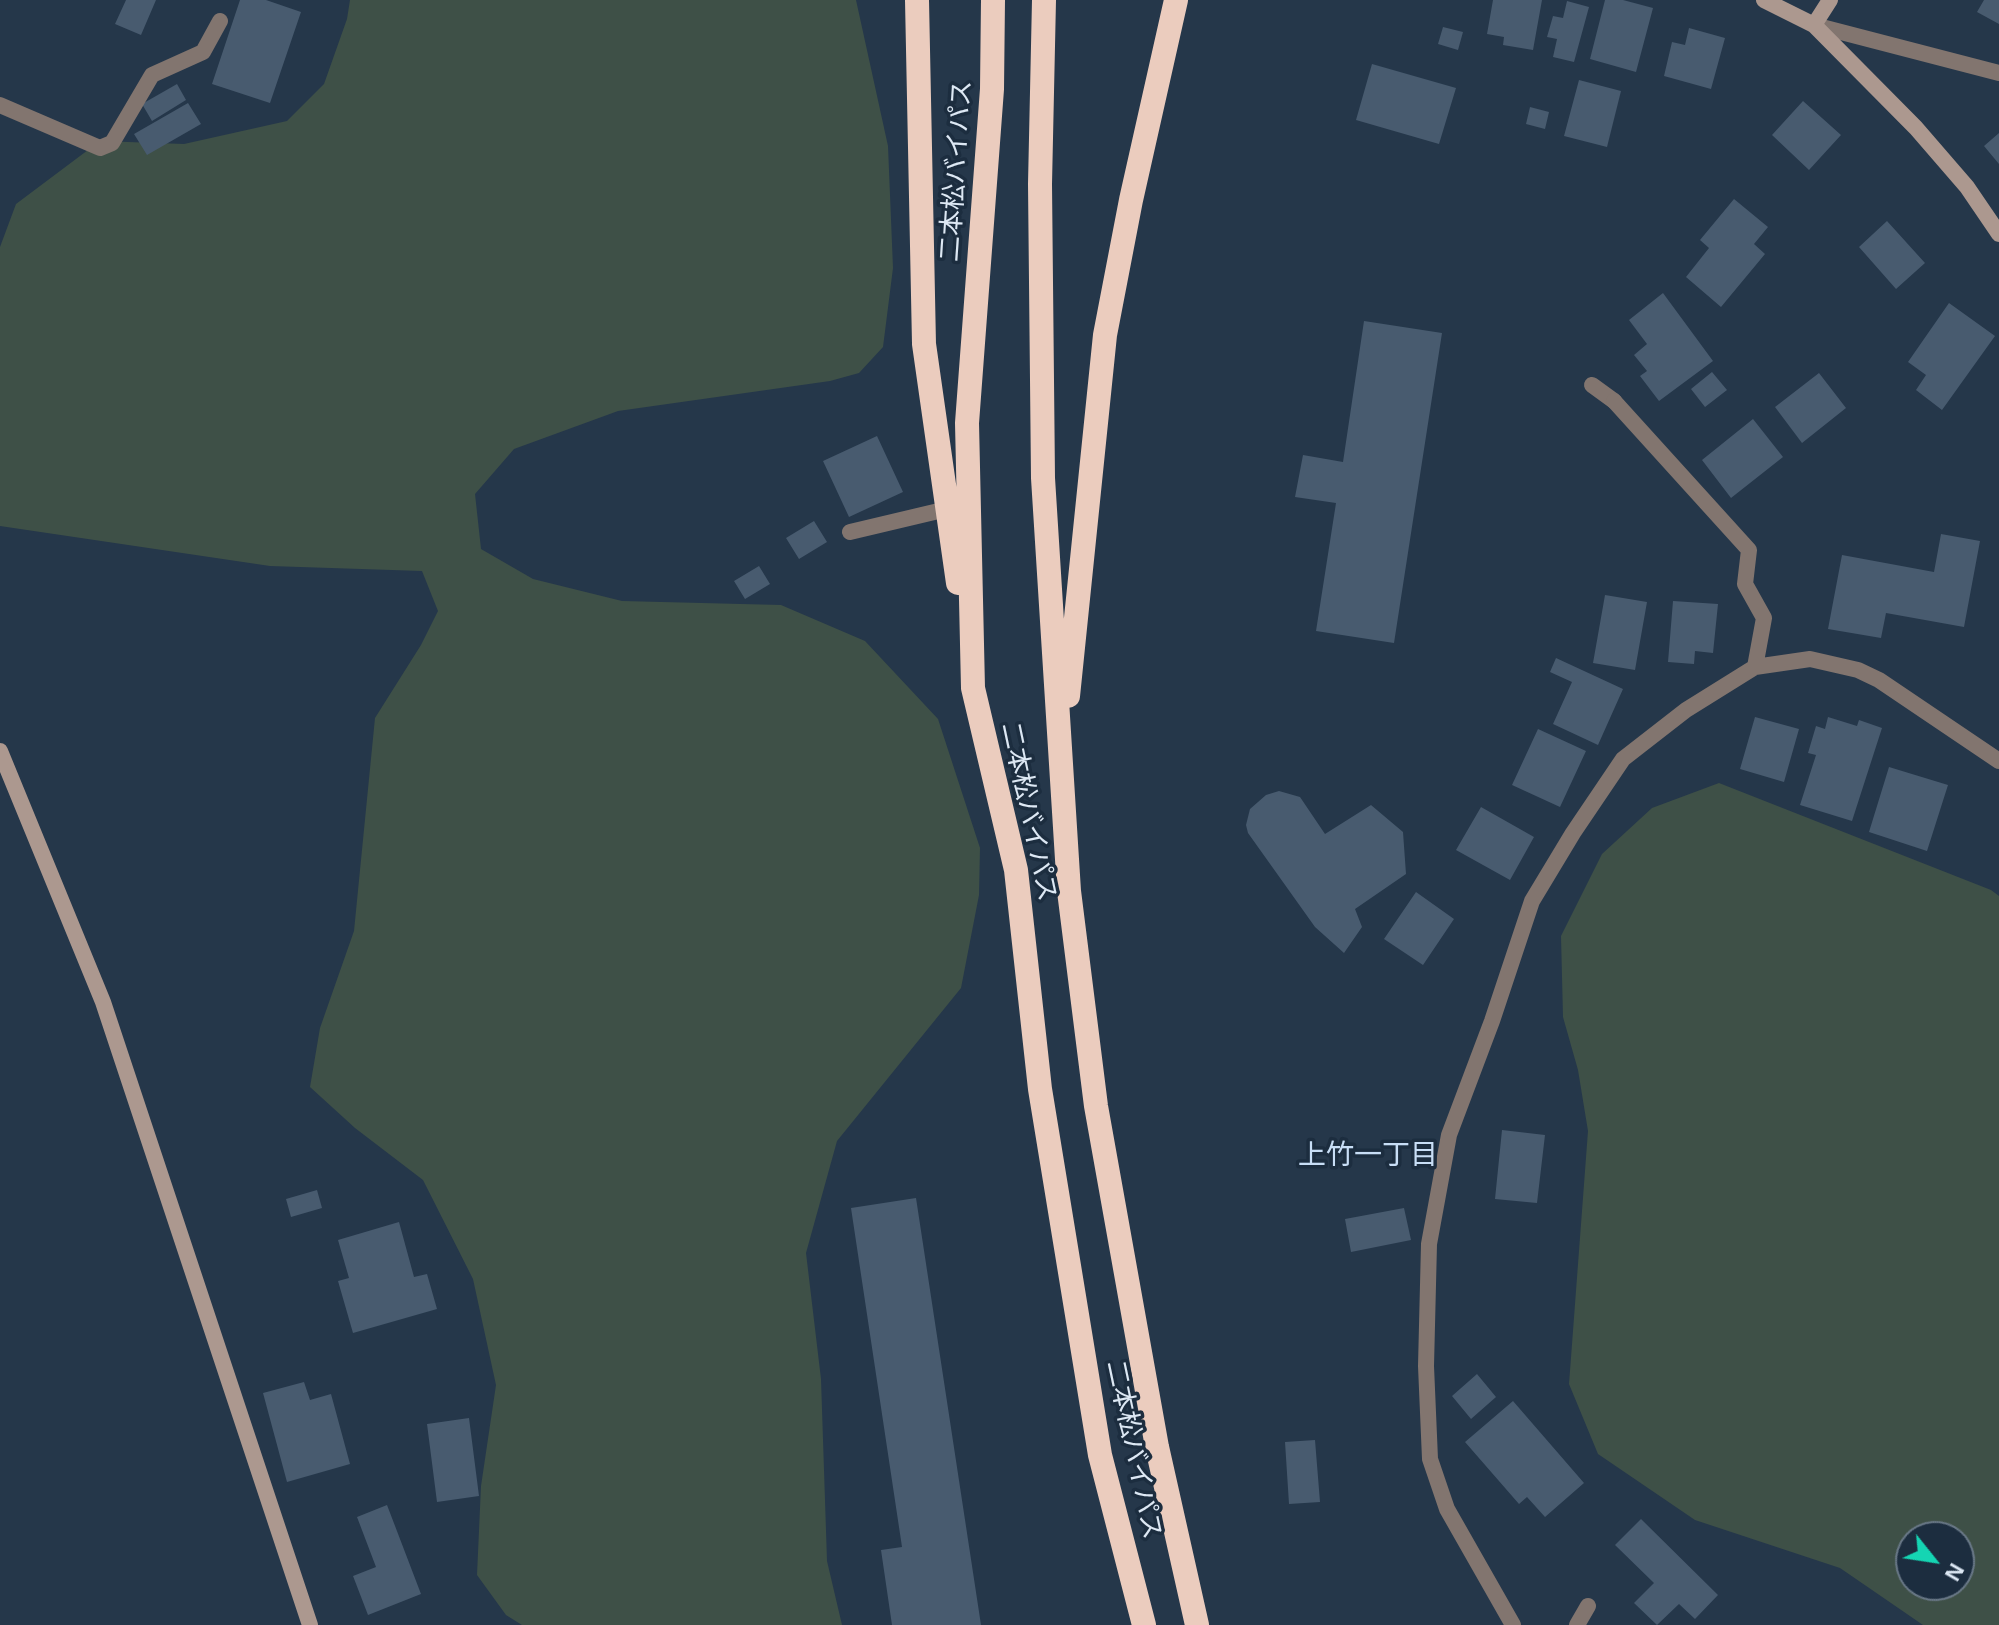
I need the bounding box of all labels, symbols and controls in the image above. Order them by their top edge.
street label: 二本松バイパス [935,79,979,263]
street label: 二本松バイパス [994,720,1062,904]
district label: 上竹一丁目 [1298,1139,1438,1173]
street label: 二本松バイパス [1099,1358,1167,1542]
north arrow [1895,1521,1975,1601]
text: N [1940,1559,1969,1585]

